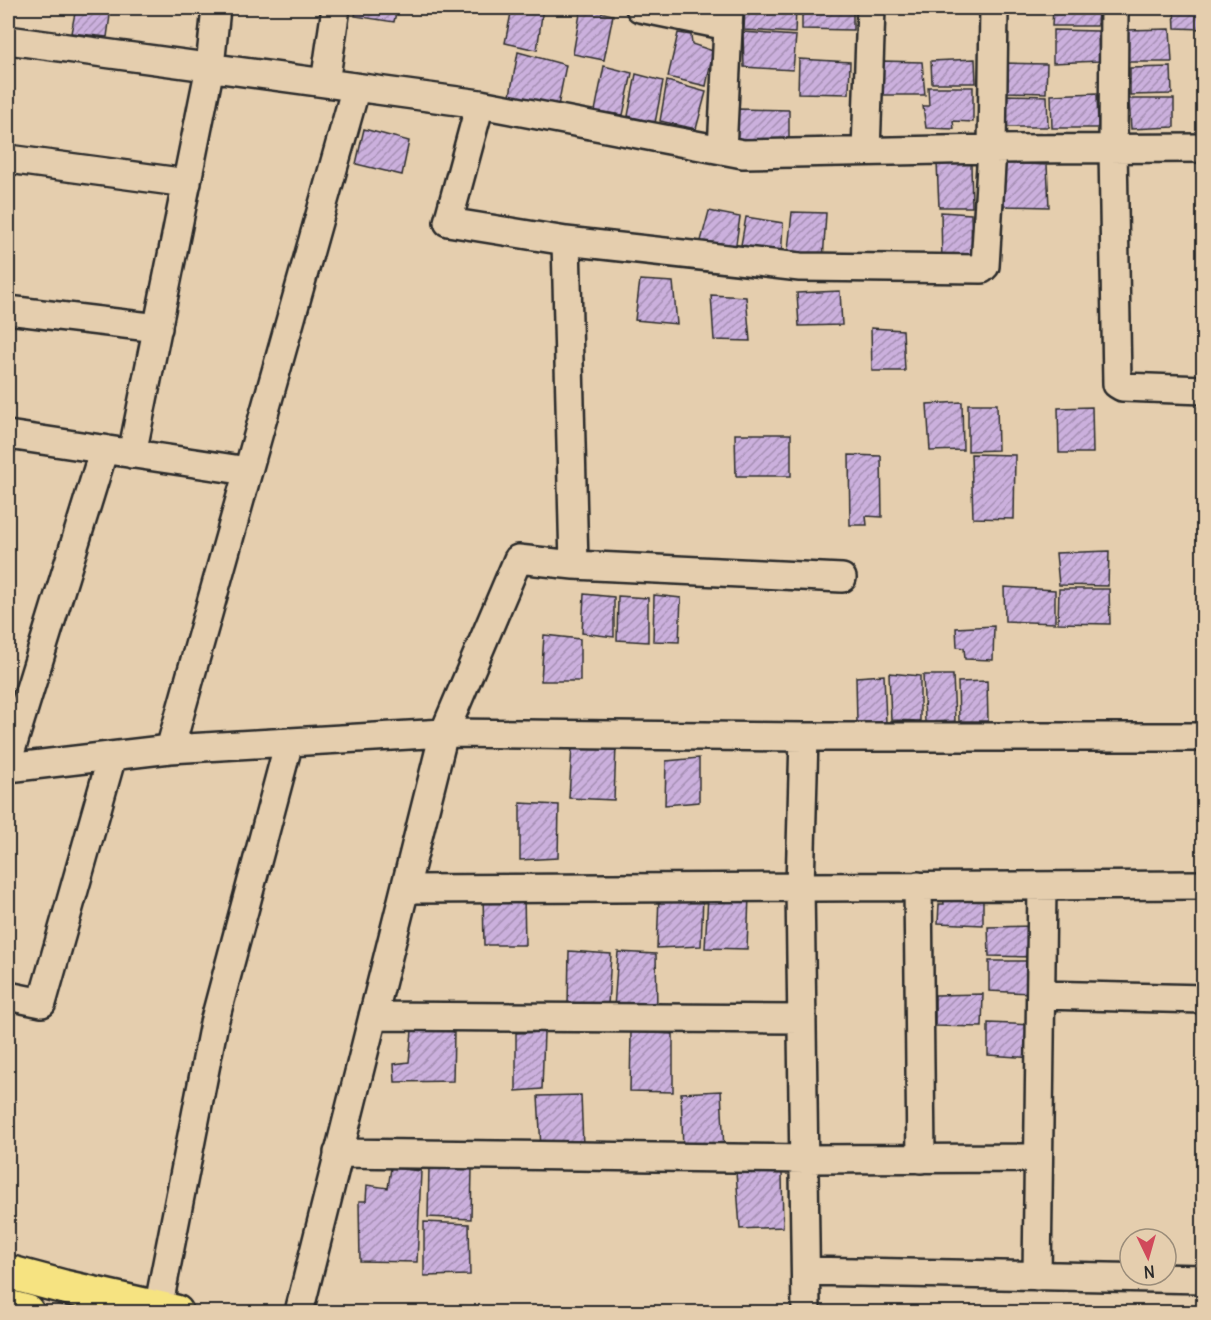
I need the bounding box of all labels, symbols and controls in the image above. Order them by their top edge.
north arrow [1118,1227,1178,1287]
text: N [1143,1261,1156,1282]

